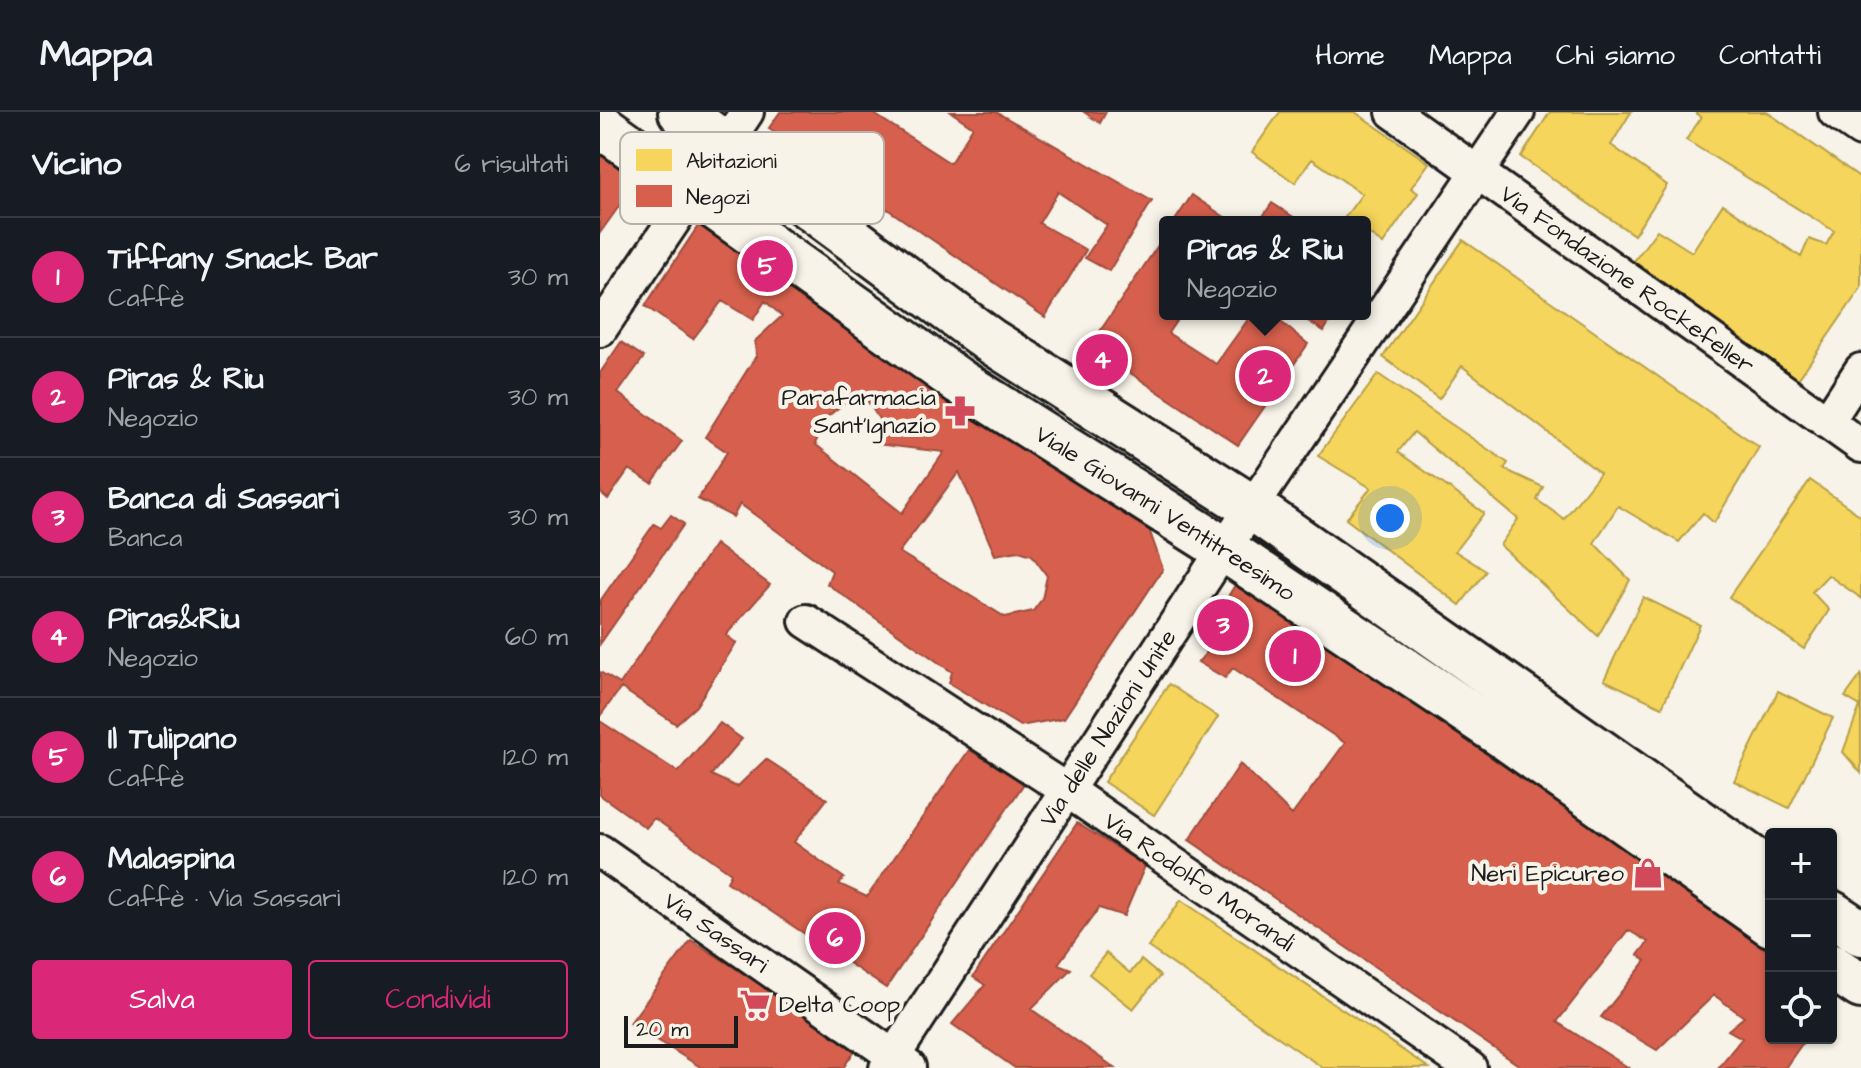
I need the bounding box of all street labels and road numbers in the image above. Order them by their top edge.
street label: Via Fondazione Rockefeller [1493,178,1761,383]
street label: Viale Giovanni Ventitreesimo [1028,418,1302,610]
street label: Via delle Nazioni Unite [1032,623,1185,834]
street label: Via Rodolfo Morandi [1097,805,1301,960]
street label: Via Sassari [656,884,776,982]

